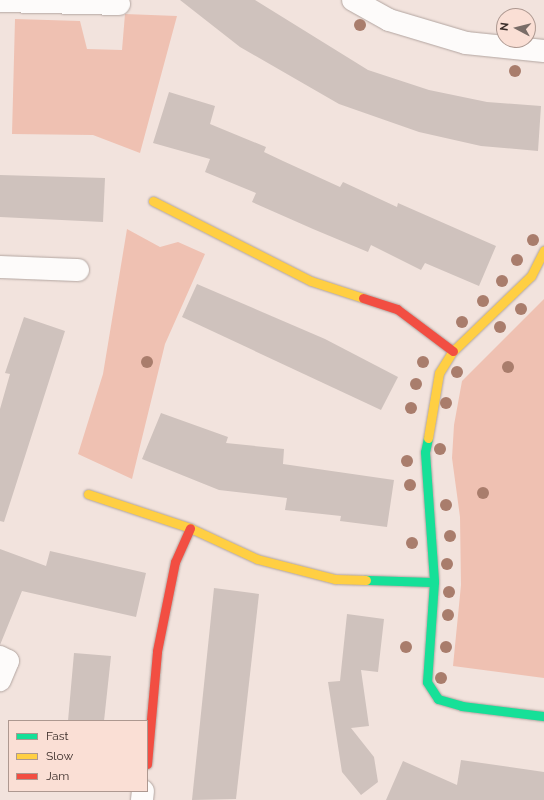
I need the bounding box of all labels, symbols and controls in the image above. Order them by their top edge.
north arrow [496,8,536,48]
text: N [498,22,512,32]
legend [8,720,148,792]
text: Fast [46,729,69,743]
text: Slow [46,749,73,763]
text: Jam [46,769,69,783]

